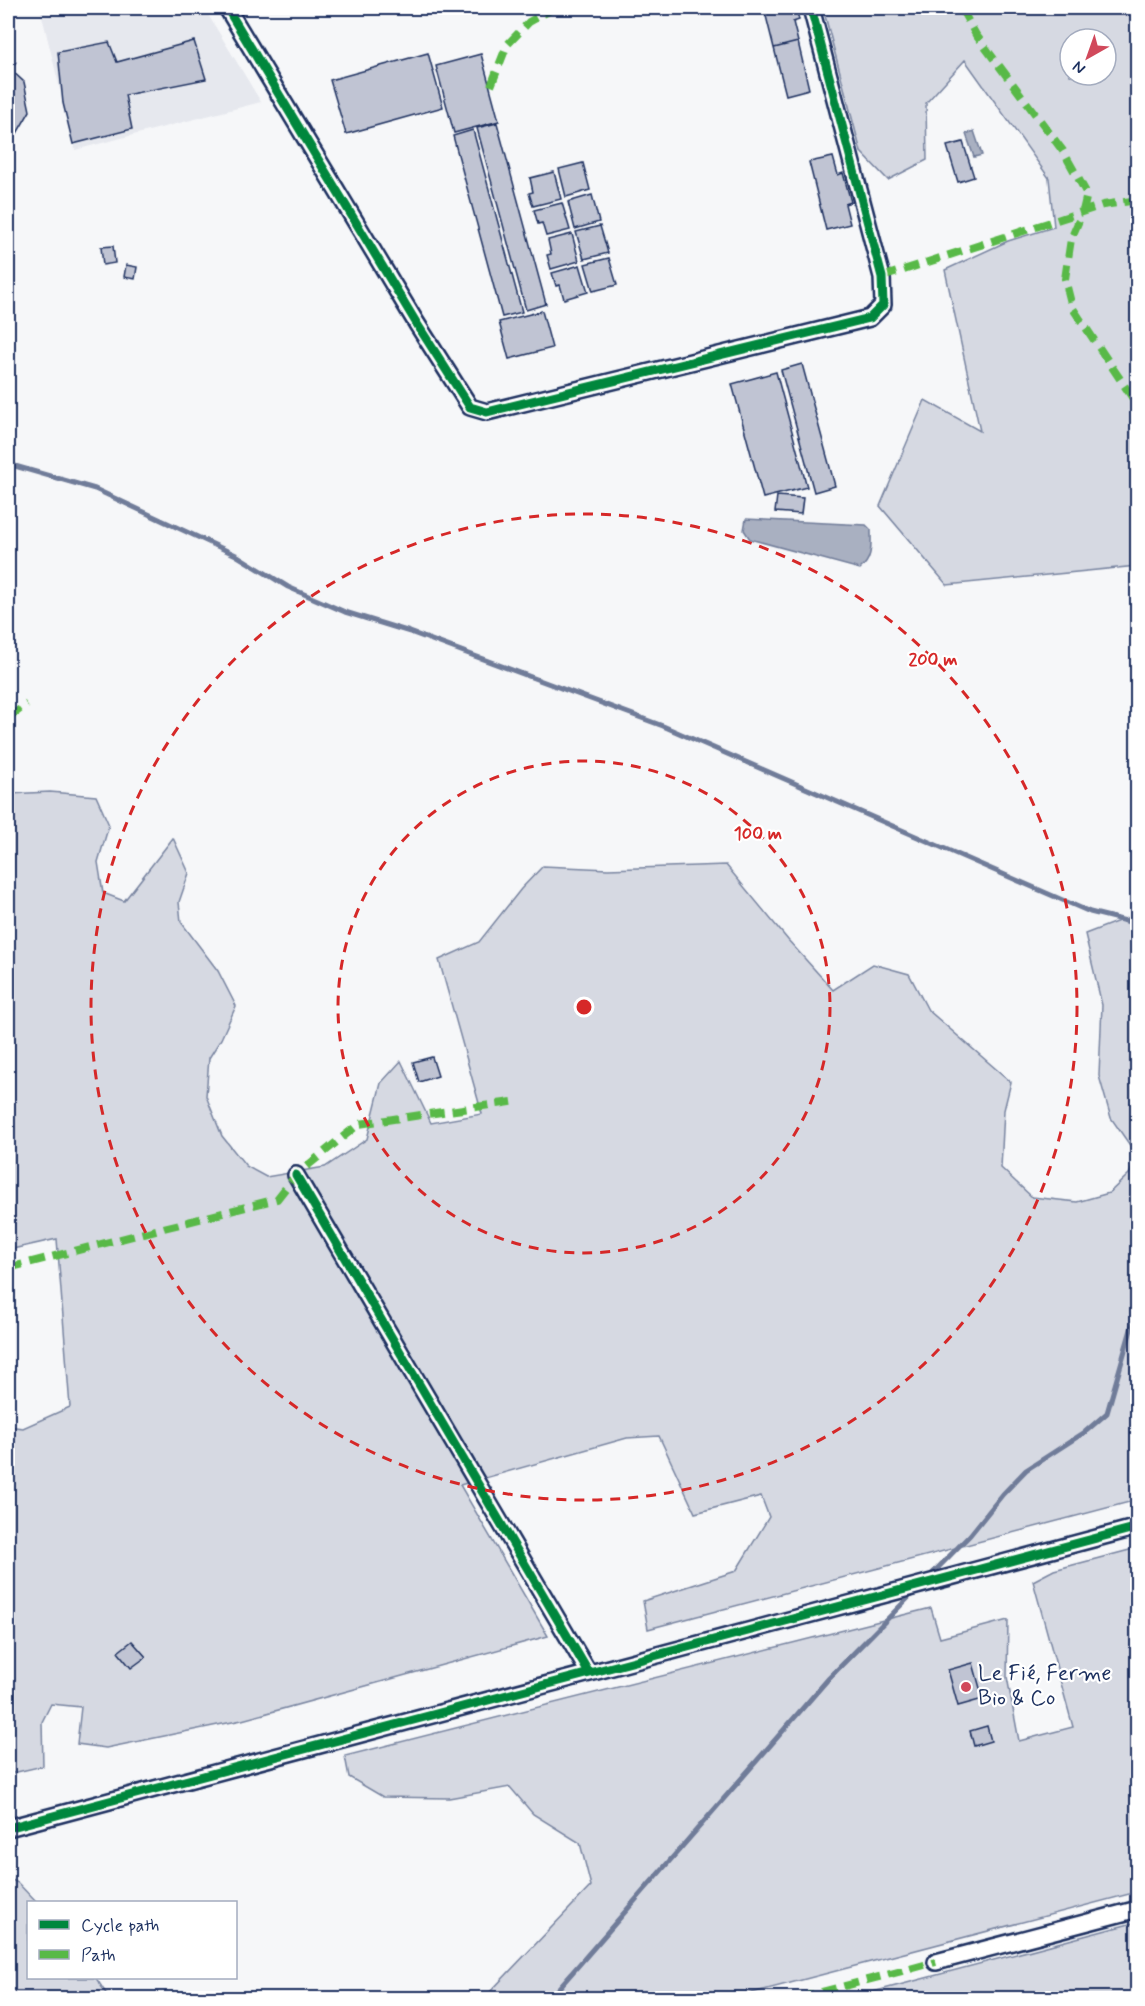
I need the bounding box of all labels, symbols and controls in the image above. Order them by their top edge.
north arrow [1058,27,1118,87]
text: N [1068,56,1090,79]
text: 200 m [908,648,958,672]
text: 100 m [734,822,782,846]
centre of rings [574,997,594,1017]
place label: Le Fié, Ferme Bio & Co [978,1660,1112,1713]
marker: Le Fié, Ferme Bio & Co [959,1680,973,1694]
legend [27,1901,237,1979]
text: Cycle path [81,1914,159,1938]
text: Path [81,1944,116,1968]

